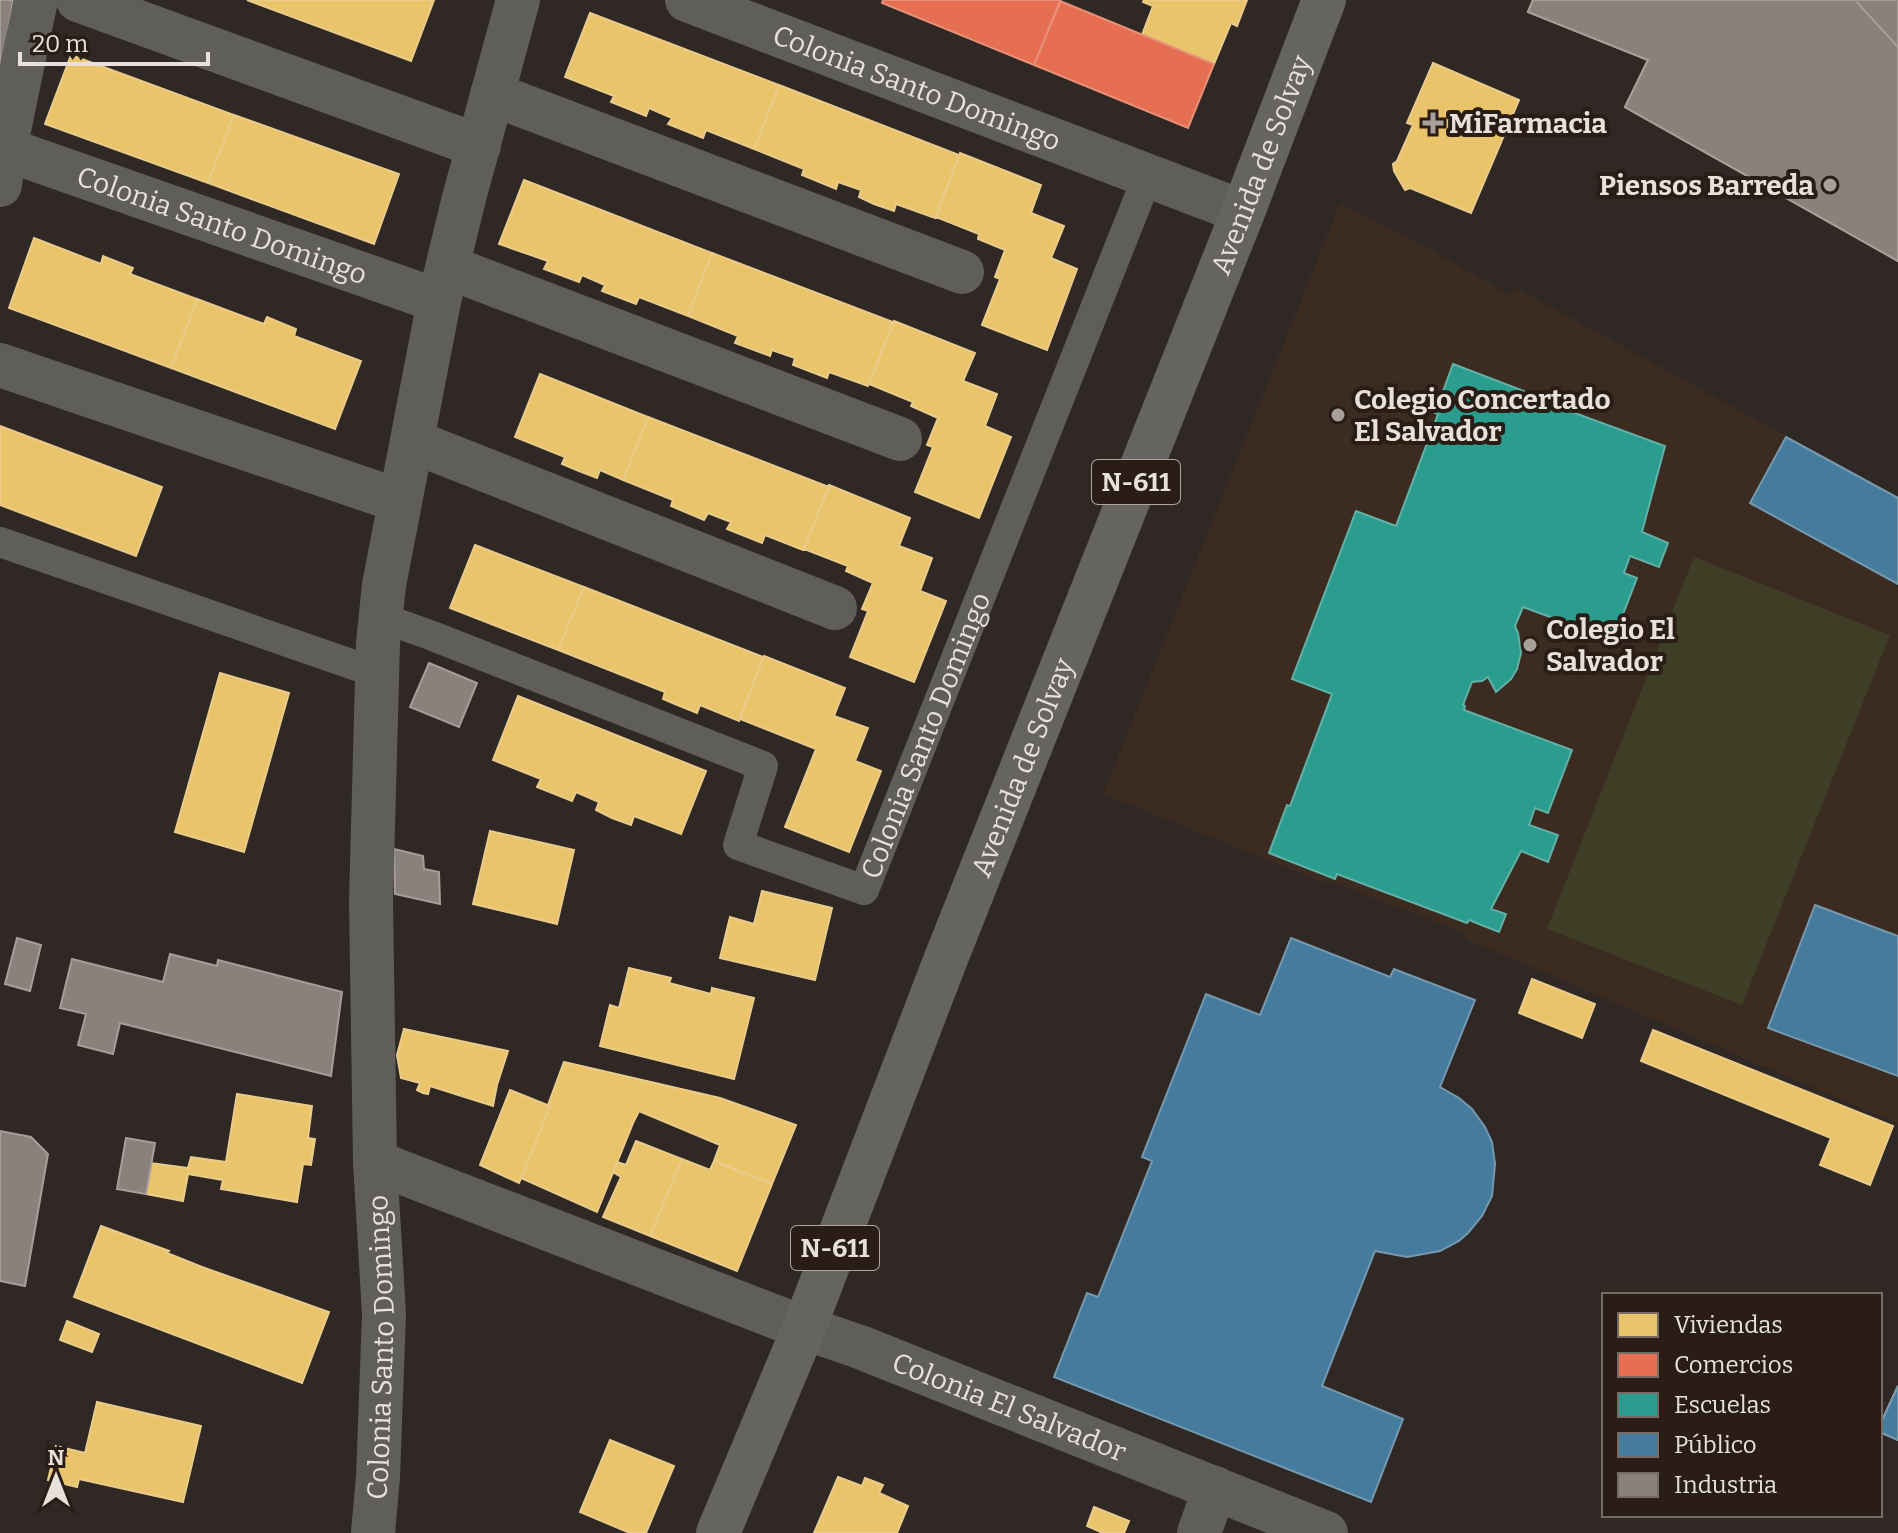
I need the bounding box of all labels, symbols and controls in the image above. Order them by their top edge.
scale bar [20,16,208,66]
street label: Colonia Santo Domingo [768,18,1065,157]
text: 20 m [32,30,88,58]
street label: Avenida de Solvay [1203,50,1318,279]
place label: MiFarmacia [1449,107,1607,140]
marker: MiFarmacia [1424,114,1442,132]
street label: Colonia Santo Domingo [73,159,372,291]
place label: Piensos Barreda [1599,169,1814,202]
marker: Piensos Barreda [1821,176,1839,194]
place label: Colegio Concertado El Salvador [1354,383,1611,448]
marker: Colegio Concertado El Salvador [1329,406,1347,424]
road number: N-611 [1092,460,1180,504]
street label: Colonia Santo Domingo [854,587,997,883]
place label: Colegio El Salvador [1546,613,1675,678]
marker: Colegio El Salvador [1521,636,1539,654]
street label: Avenida de Solvay [964,653,1080,881]
street label: Colonia Santo Domingo [360,1194,401,1501]
road number: N-611 [791,1226,879,1270]
legend [1602,1293,1882,1517]
text: Viviendas [1674,1311,1783,1339]
street label: Colonia El Salvador [888,1345,1131,1468]
text: Comercios [1674,1351,1793,1379]
text: Escuelas [1674,1391,1771,1419]
text: Público [1674,1431,1757,1459]
north arrow [16,1437,96,1517]
text: N [48,1444,65,1471]
text: Industria [1674,1471,1777,1499]

